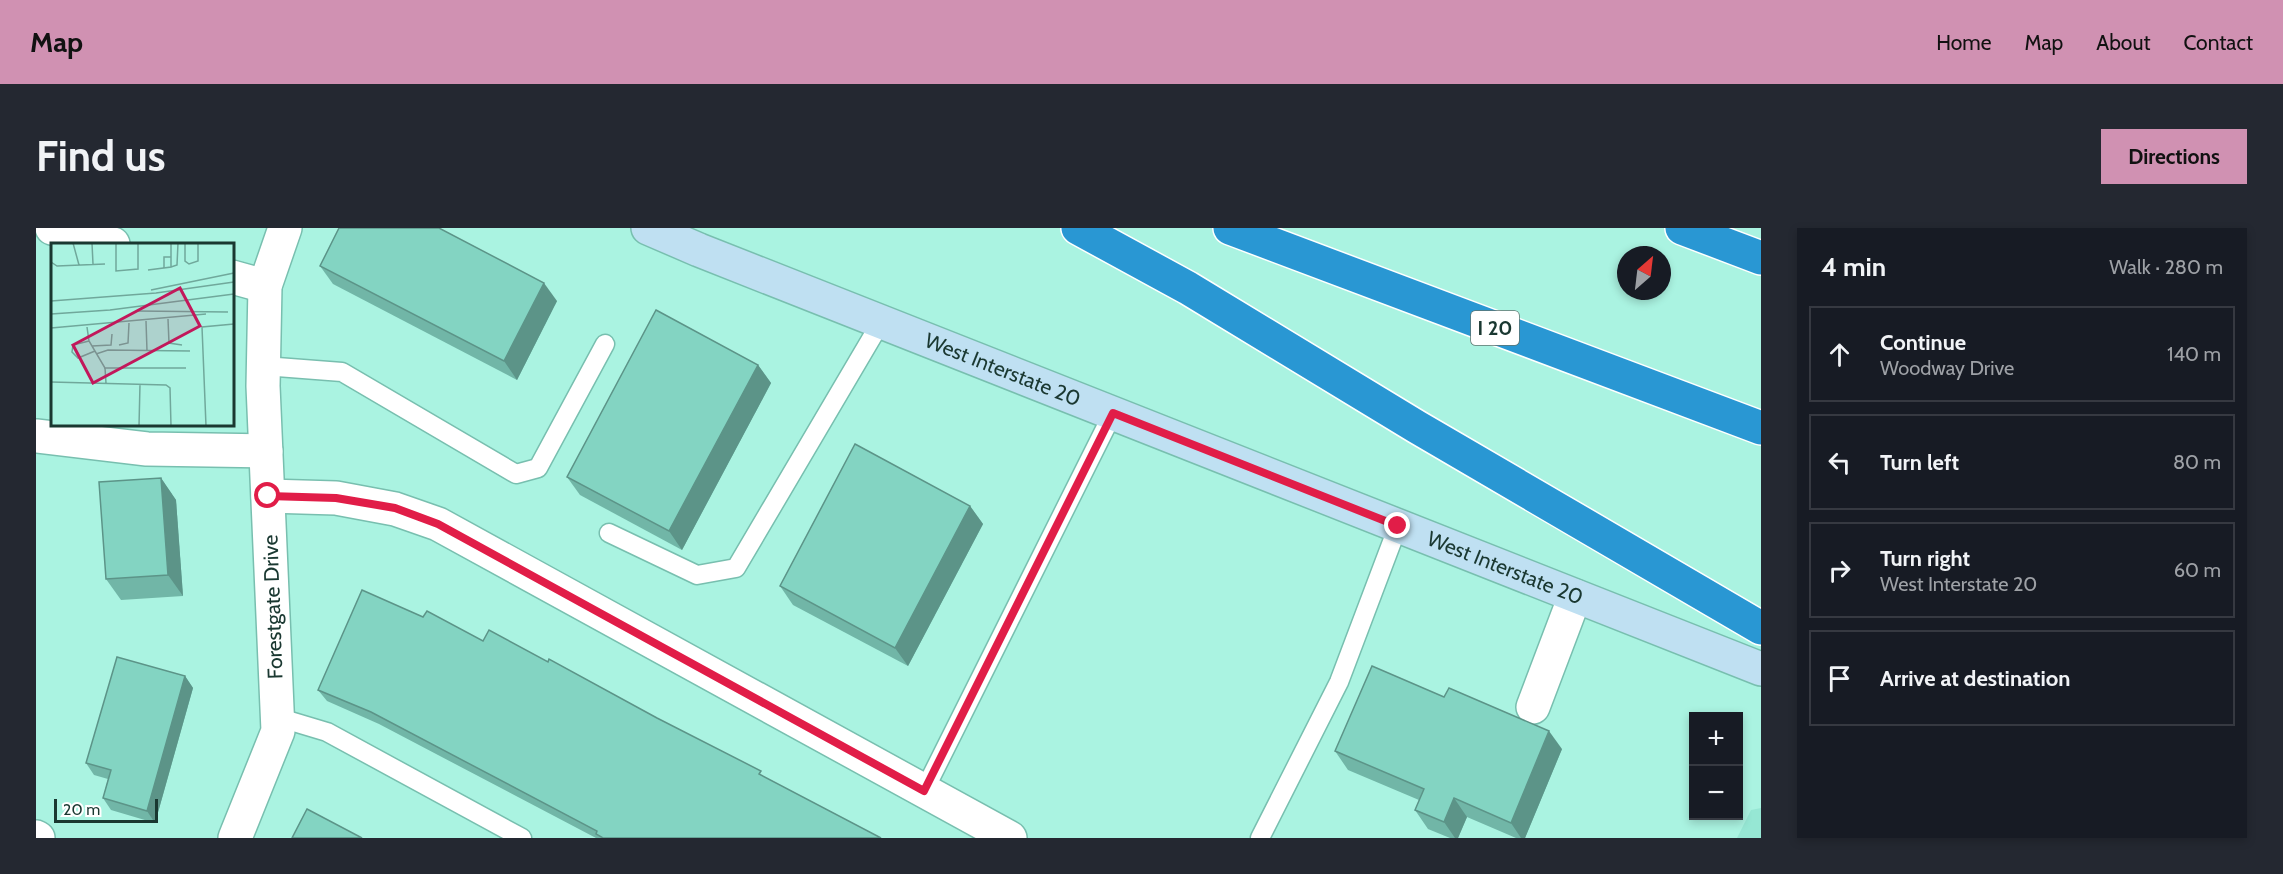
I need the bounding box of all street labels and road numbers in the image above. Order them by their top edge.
road number: I 20 [1471,311,1519,345]
street label: West Interstate 20 [921,327,1084,411]
street label: West Interstate 20 [1424,526,1587,609]
street label: Forestgate Drive [257,534,288,680]

